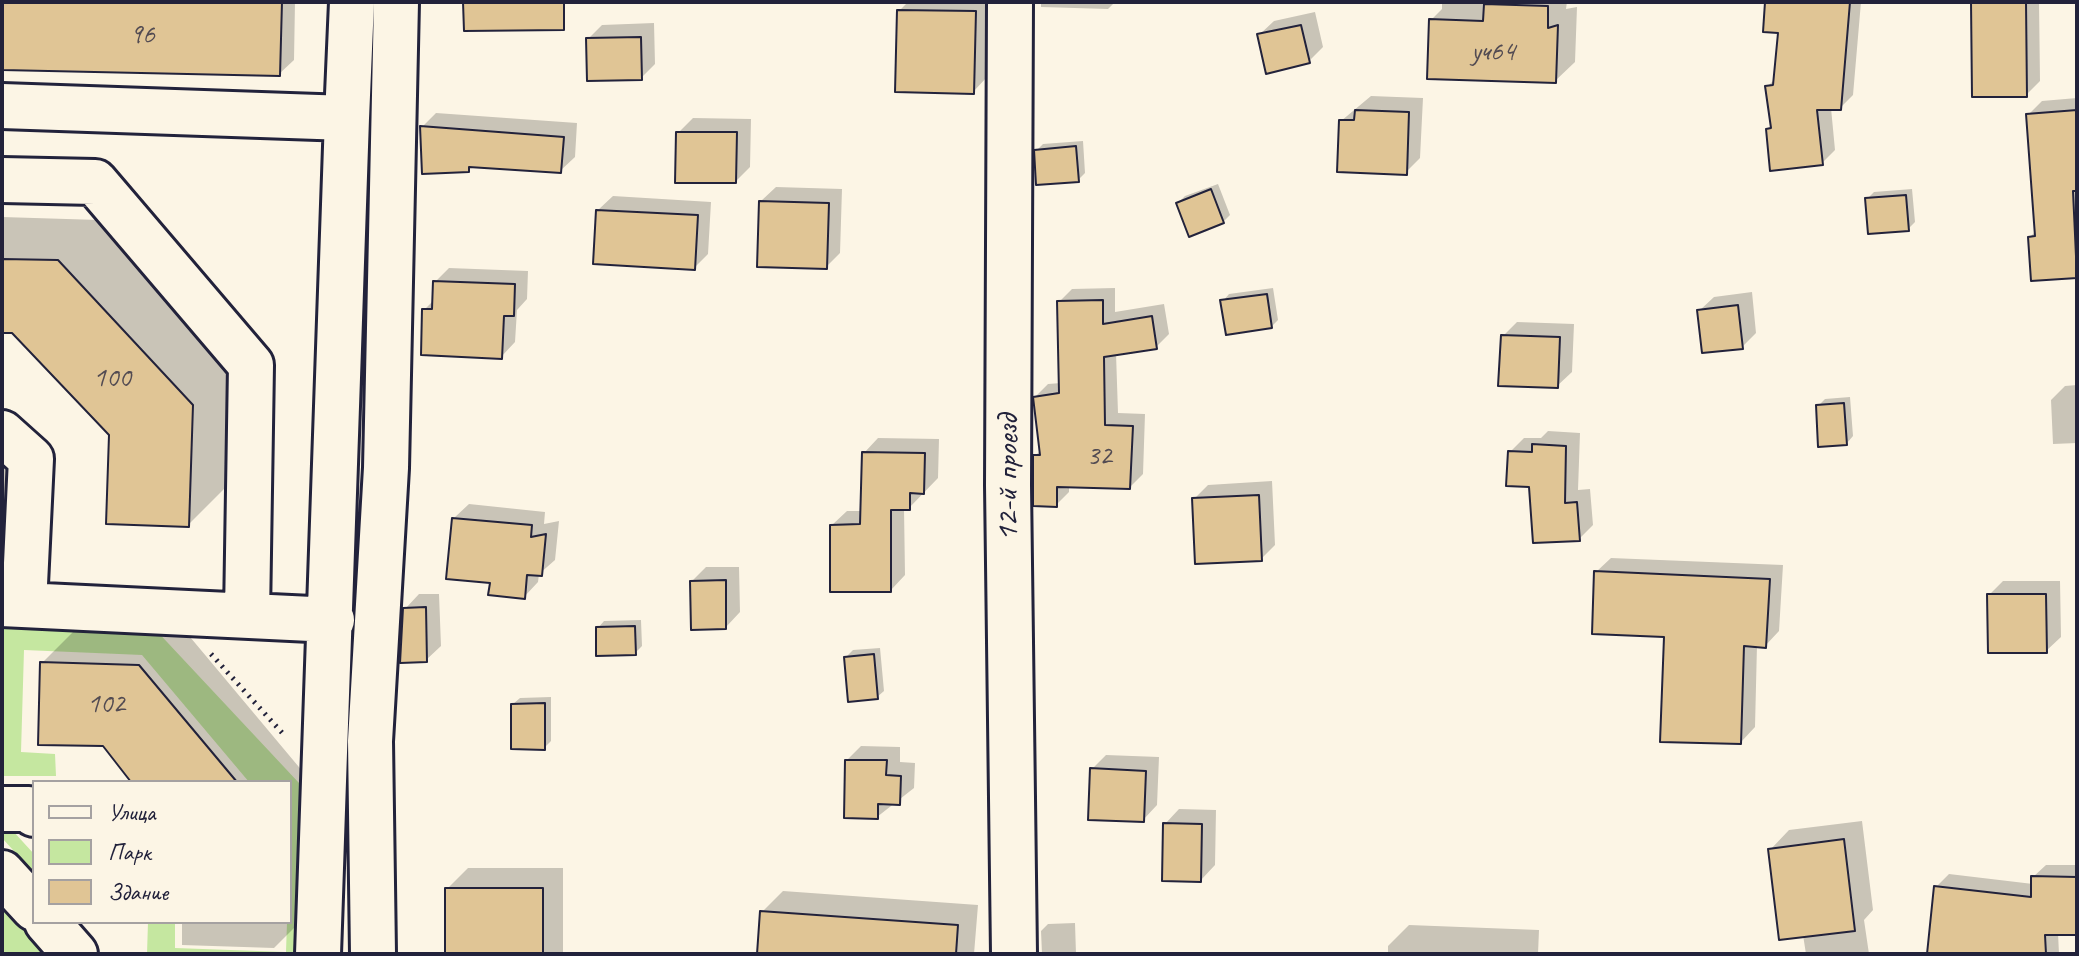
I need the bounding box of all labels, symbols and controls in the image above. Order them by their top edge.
house number: 96 [129,19,155,53]
house number: уч64 [1471,36,1515,70]
house number: 100 [93,362,131,396]
street label: 12-й проезд [990,415,1028,541]
house number: 32 [1086,440,1112,474]
house number: 102 [87,688,125,722]
legend [32,780,292,924]
text: Улица [108,797,156,827]
text: Парк [108,837,151,867]
text: Здание [108,877,168,907]

